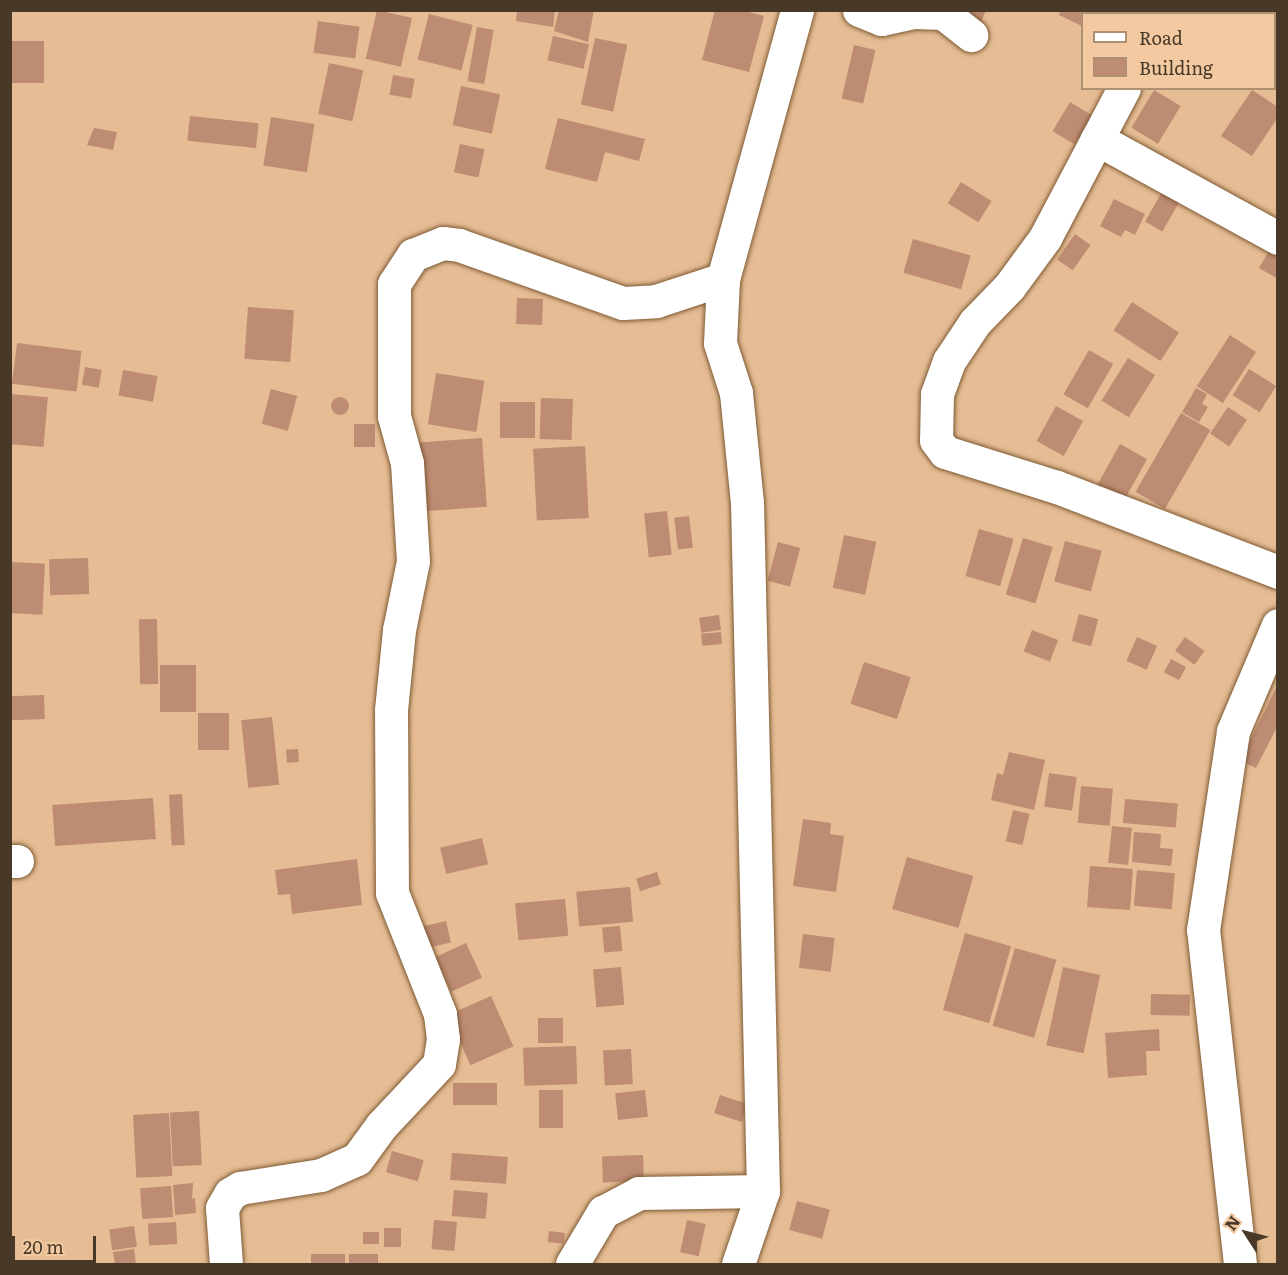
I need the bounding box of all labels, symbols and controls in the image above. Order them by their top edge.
legend [1081,12,1276,90]
text: Road [1139,24,1183,51]
text: Building [1139,54,1213,81]
north arrow [1216,1203,1276,1263]
text: N [1218,1210,1245,1235]
scale bar [15,1224,99,1262]
text: 20 m [23,1233,64,1260]

